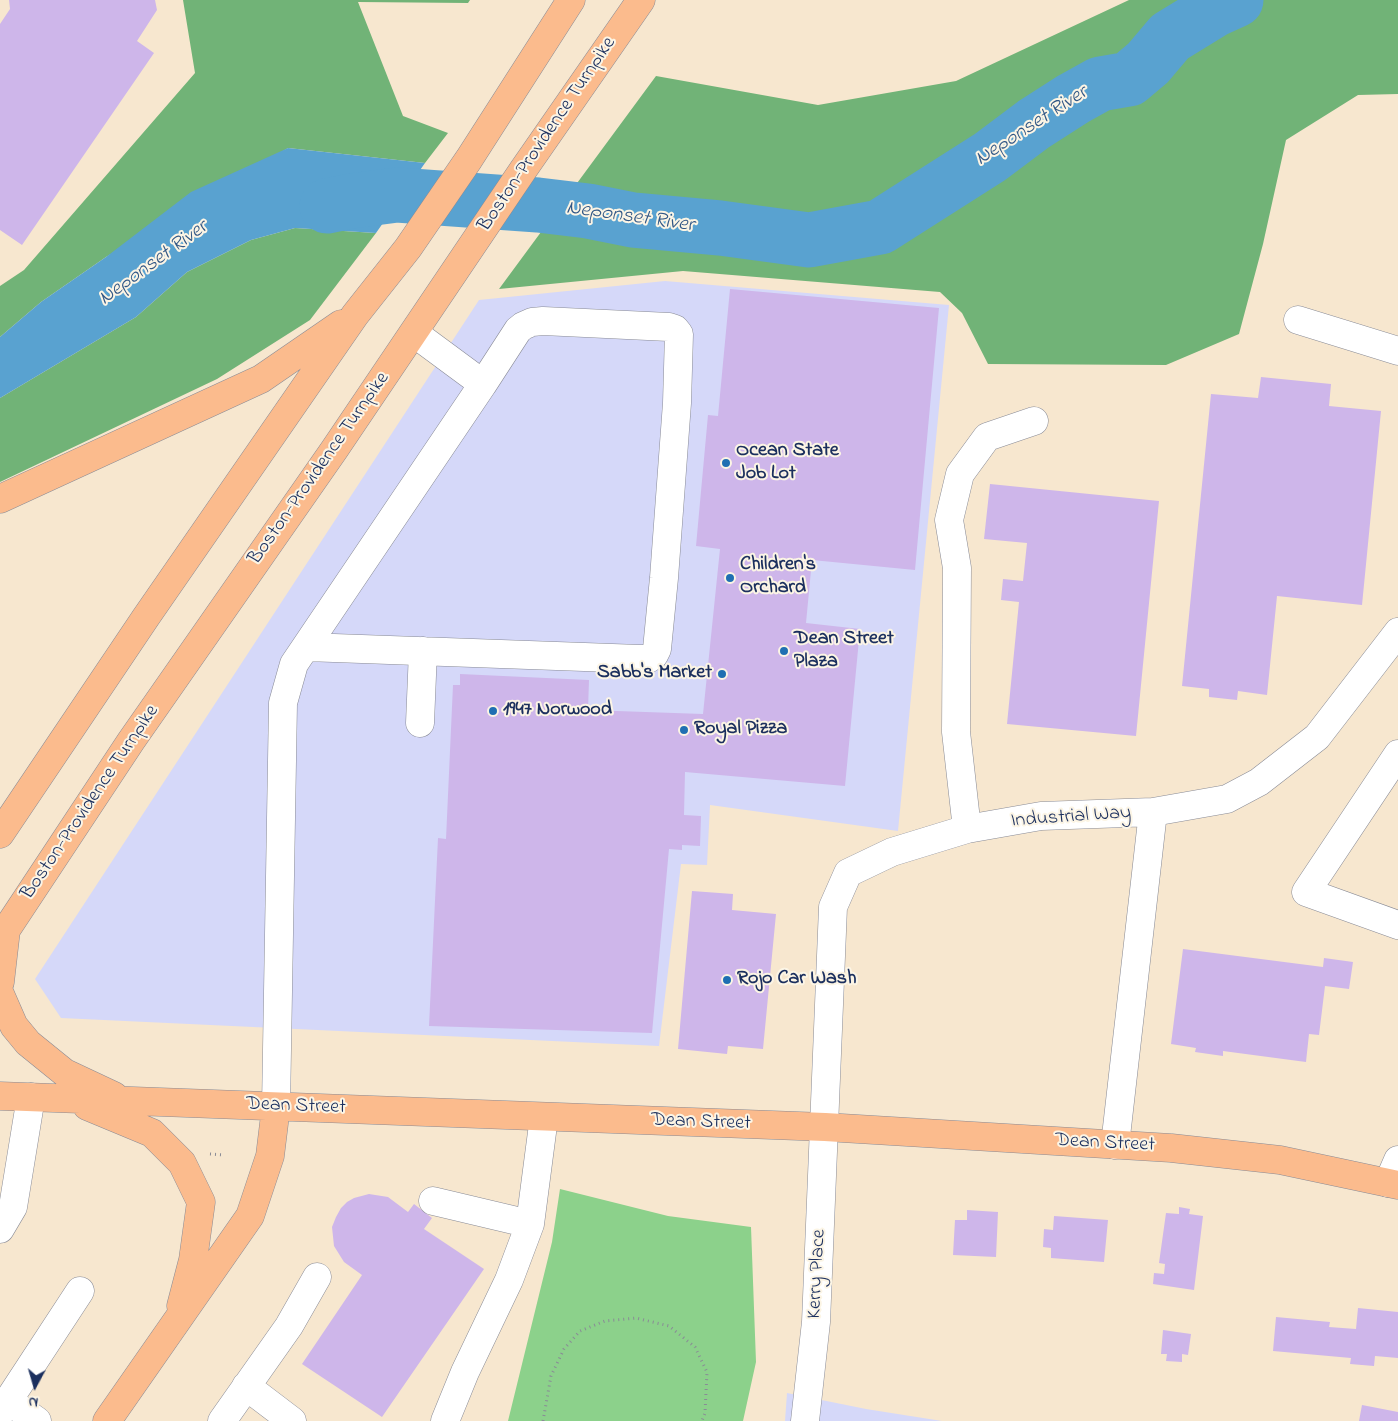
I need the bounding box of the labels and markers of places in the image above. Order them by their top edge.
place label: Ocean State Job Lot [736,440,839,487]
marker: Ocean State Job Lot [720,457,732,469]
place label: Children's Orchard [740,554,816,601]
marker: Children's Orchard [724,572,736,584]
place label: Dean Street Plaza [794,628,894,675]
marker: Dean Street Plaza [778,645,790,657]
place label: Sabb's Market [597,662,712,686]
marker: Sabb's Market [716,668,728,680]
place label: 1947 Norwood [503,699,612,723]
marker: 1947 Norwood [487,705,499,717]
place label: Royal Pizza [694,718,787,742]
marker: Royal Pizza [678,724,690,736]
place label: Rojo Car Wash [737,968,856,992]
marker: Rojo Car Wash [721,974,733,986]

